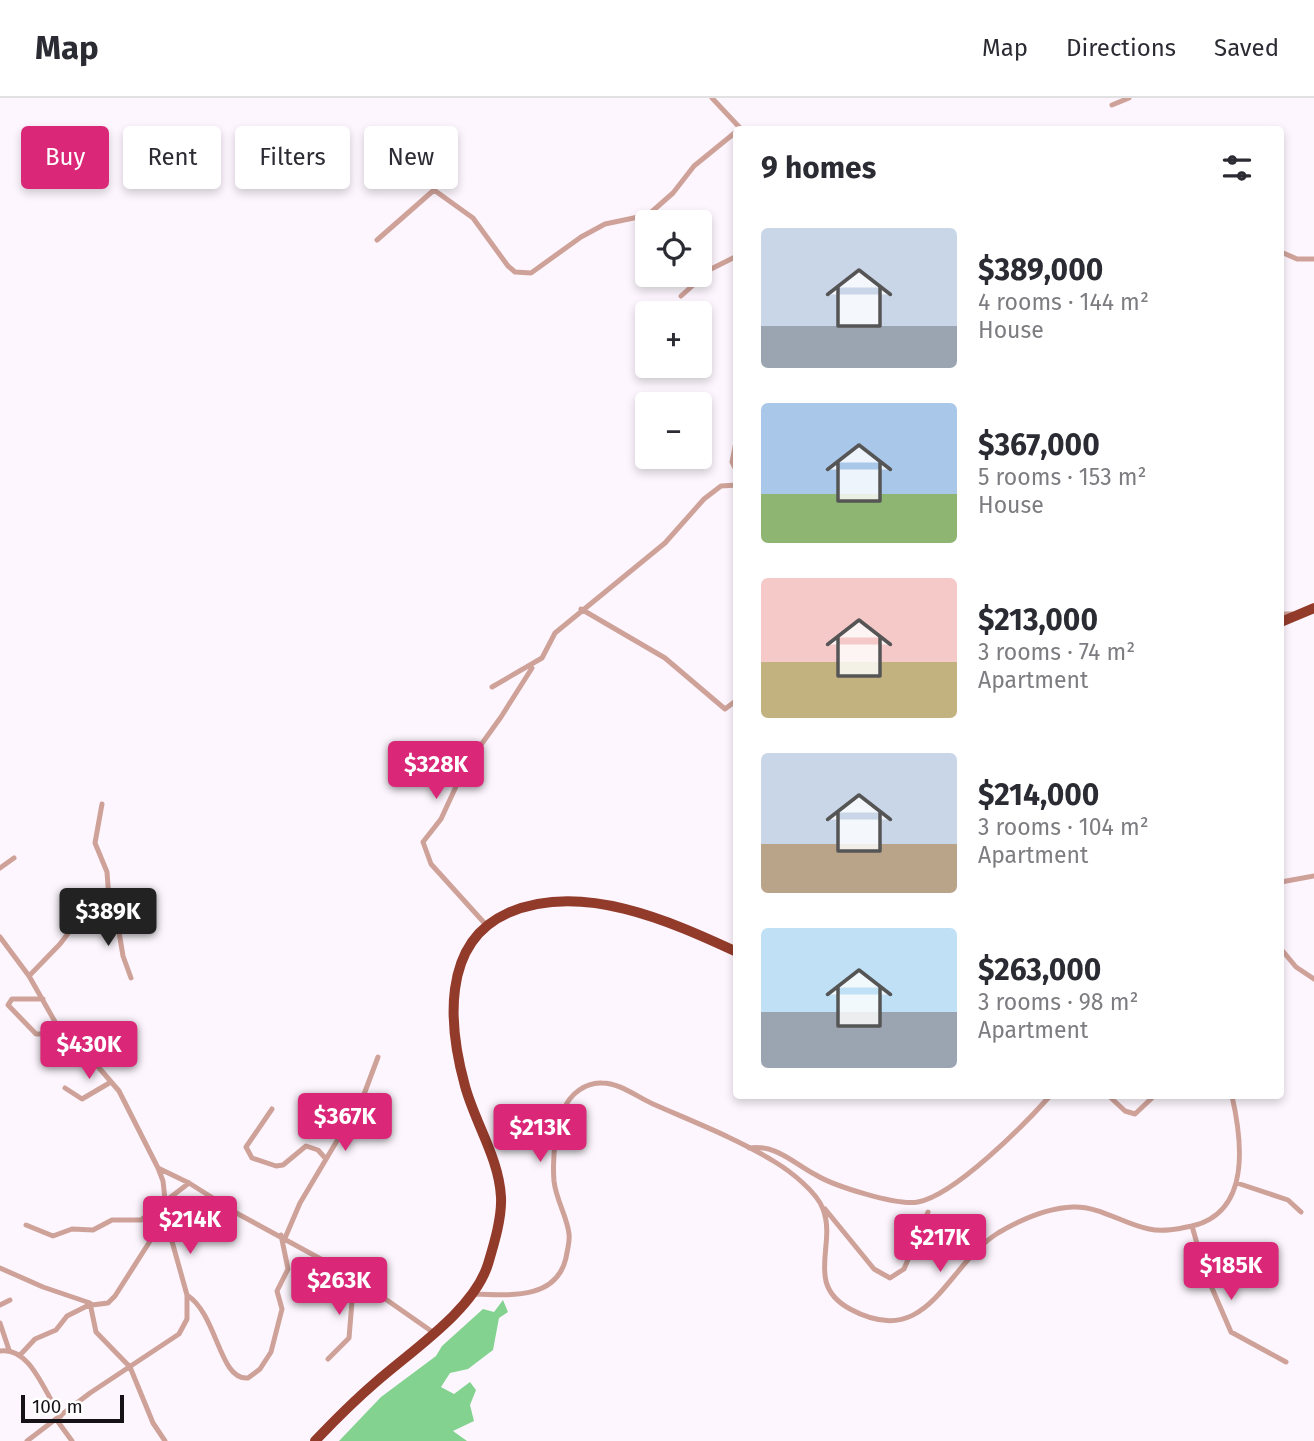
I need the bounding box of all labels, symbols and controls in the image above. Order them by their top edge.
text: Map [35,28,99,68]
text: Map [982,34,1028,62]
text: Directions [1066,34,1176,62]
text: Saved [1214,34,1279,62]
chip: Buy [21,126,109,189]
chip: Rent [123,126,221,189]
chip: Filters [235,126,350,189]
chip: New [364,126,458,189]
icon: filters [1218,149,1256,187]
text: 9 homes [761,150,876,186]
map controls [635,210,712,469]
button: locate [635,210,712,287]
text: $389,000 [978,252,1103,288]
icon: home [817,256,901,340]
text: 4 rooms · 144 m² [978,288,1149,316]
button: + [635,301,712,378]
text: House [978,316,1044,344]
button: − [635,392,712,469]
text: $367,000 [978,427,1100,463]
icon: home [817,431,901,515]
text: 5 rooms · 153 m² [978,463,1147,491]
text: House [978,491,1044,519]
text: $213,000 [978,602,1098,638]
icon: home [817,606,901,690]
text: 3 rooms · 74 m² [978,638,1135,666]
text: Apartment [978,666,1088,694]
pin: $328K [387,742,485,801]
text: $328K [404,750,468,778]
text: $214,000 [978,777,1099,813]
icon: home [817,781,901,865]
text: 3 rooms · 104 m² [978,813,1149,841]
text: Apartment [978,841,1088,869]
pin: $389K [59,888,157,948]
text: $389K [75,897,141,925]
text: $263,000 [978,952,1101,988]
icon: home [817,956,901,1040]
text: 3 rooms · 98 m² [978,988,1138,1016]
text: Apartment [978,1016,1088,1044]
pin: $430K [40,1021,138,1081]
text: $430K [56,1030,122,1058]
pin: $367K [296,1094,394,1153]
text: $367K [314,1102,376,1130]
pin: $213K [491,1104,589,1164]
text: $213K [510,1113,570,1141]
pin: $214K [141,1196,239,1256]
text: $214K [159,1205,221,1233]
pin: $217K [891,1214,989,1274]
text: $217K [910,1223,970,1251]
pin: $185K [1182,1242,1280,1302]
text: $185K [1200,1251,1262,1279]
pin: $263K [290,1258,388,1317]
text: $263K [307,1266,371,1294]
scale bar [21,1392,124,1424]
text: 100 m [32,1395,83,1418]

